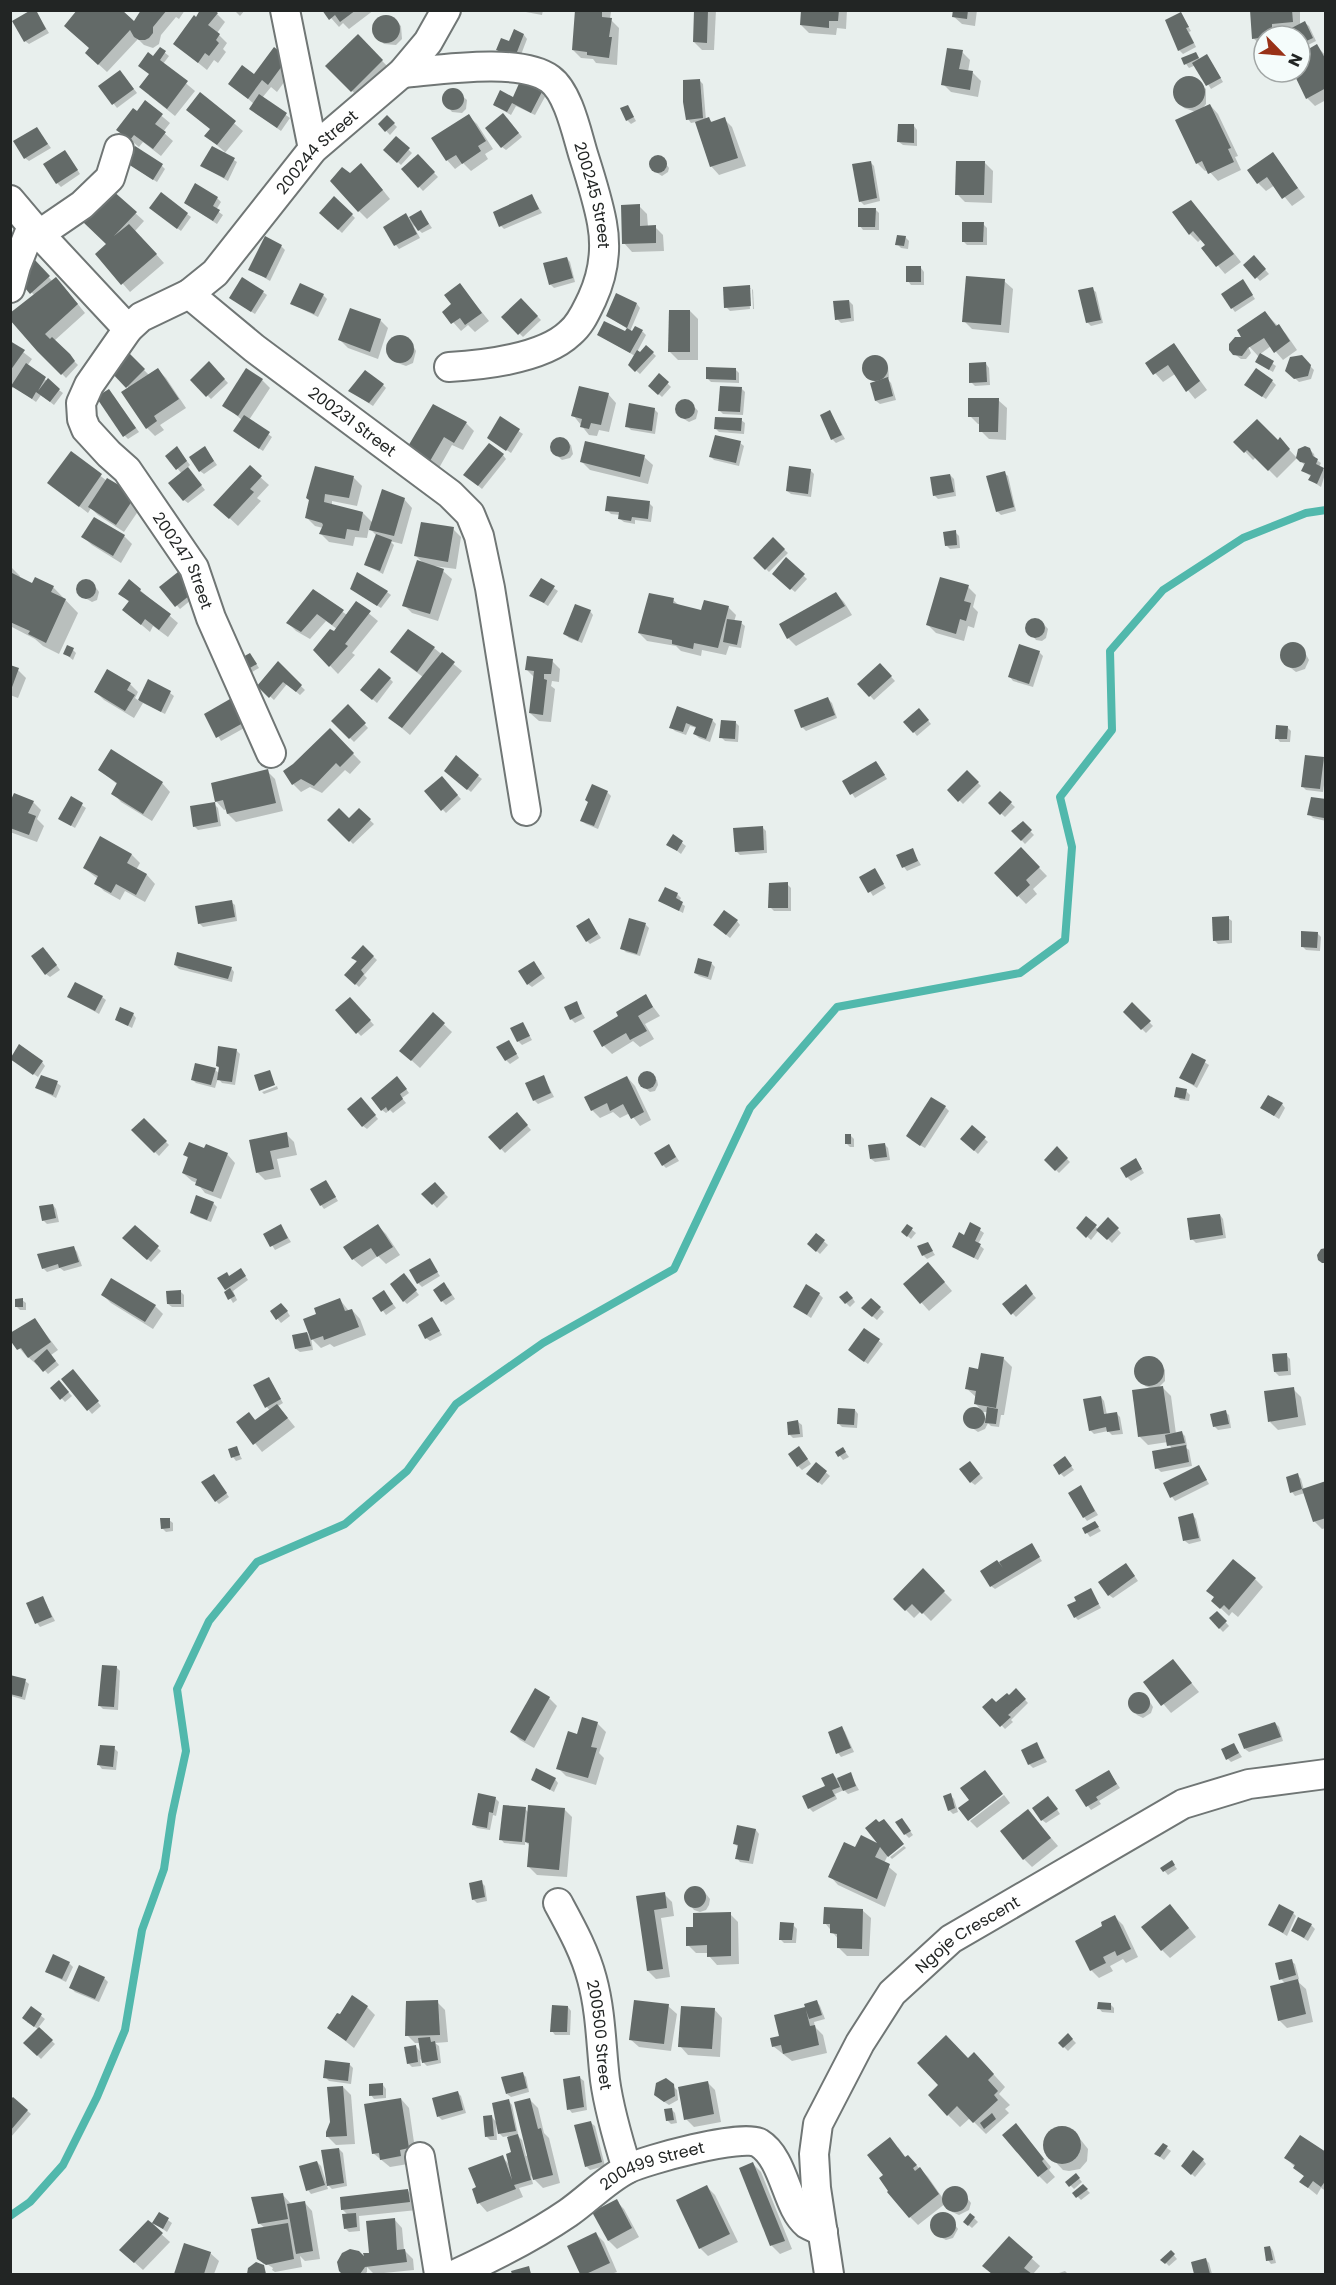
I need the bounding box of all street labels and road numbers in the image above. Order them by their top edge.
street label: 200244 Street [270,104,363,199]
street label: 200245 Street [569,139,616,249]
street label: 200231 Street [304,381,401,462]
street label: 200247 Street [147,507,219,612]
street label: Ngoje Crescent [910,1890,1024,1978]
street label: 200500 Street [581,1977,618,2092]
street label: 200499 Street [595,2135,706,2195]

